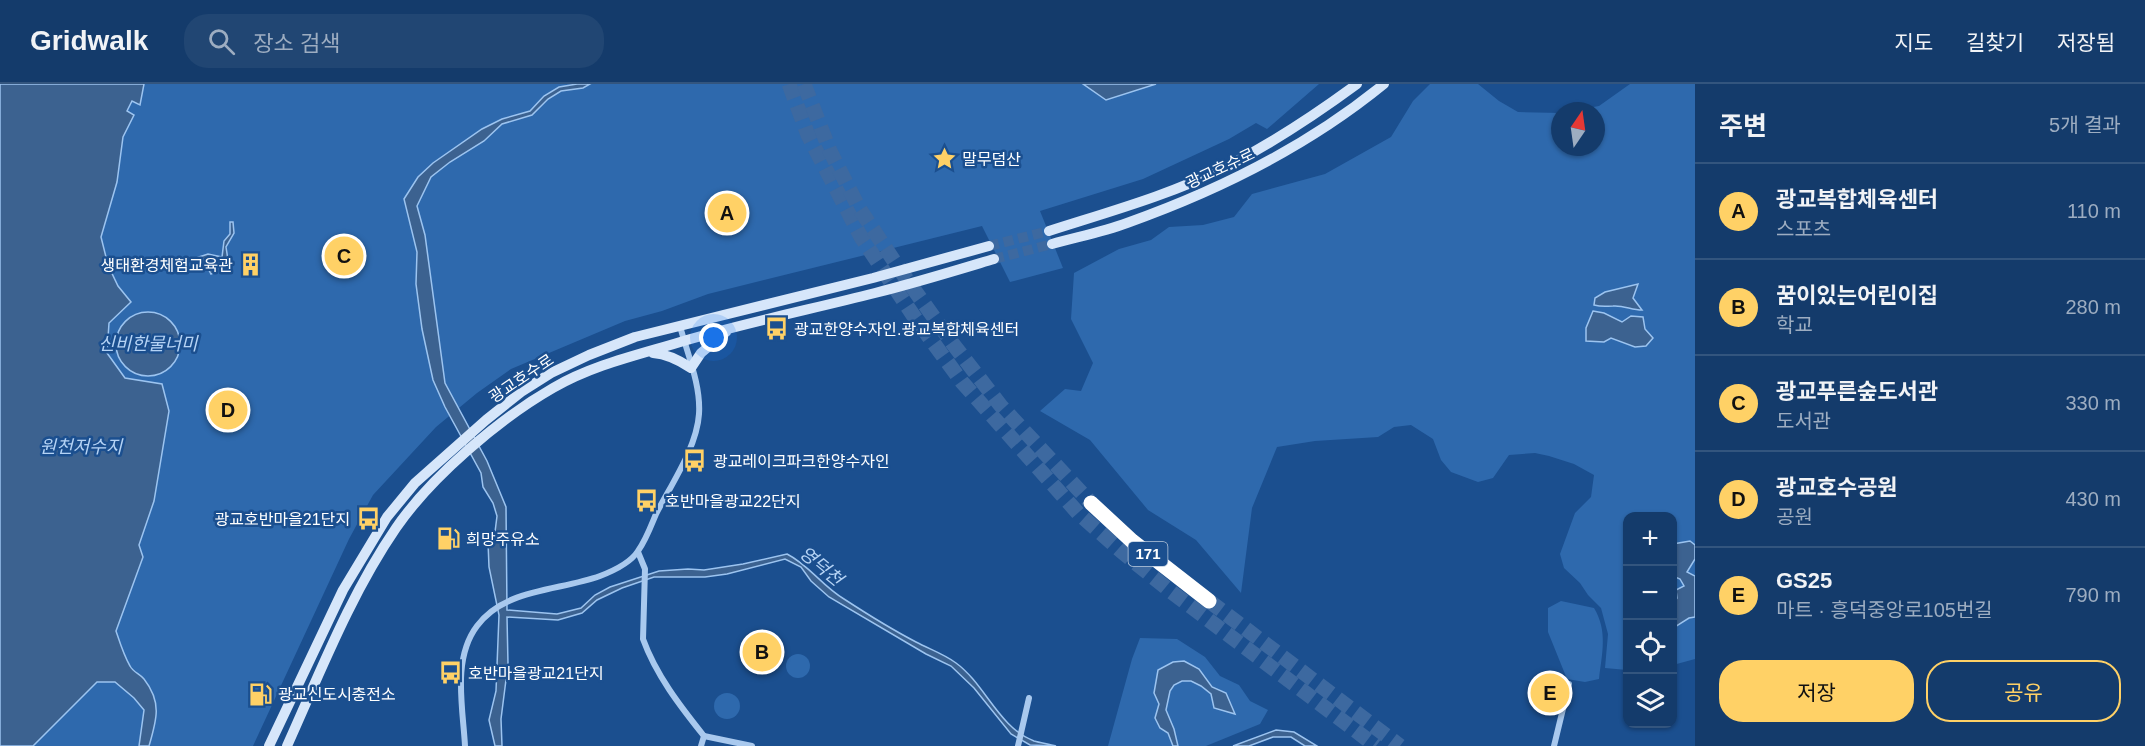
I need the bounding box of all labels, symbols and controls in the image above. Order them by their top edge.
search box [184,14,604,68]
text: Gridwalk [30,25,148,56]
icon: search [205,25,238,58]
text: 장소 검색 [253,31,340,56]
text: 지도 [1894,31,1933,54]
text: 길찾기 [1966,31,2024,54]
text: 저장됨 [2057,31,2115,54]
north arrow [1551,102,1605,156]
text: 주변 [1719,111,1767,141]
text: 5개 결과 [2049,114,2121,136]
street label: 광교호수로 [1183,145,1257,192]
place icon: 말무덤산 [931,146,957,172]
place label: 말무덤산 [962,151,1021,168]
text: 광교복합체육센터 [1776,187,1938,212]
pin: A [708,190,746,236]
text: A [1731,200,1746,222]
text: 110 m [2067,200,2121,222]
text: 스포츠 [1776,218,1831,240]
pin: C [324,234,364,279]
building icon: 생태환경체험교육관 [238,252,264,278]
place label: 생태환경체험교육관 [101,257,233,274]
text: 꿈이있는어린이집 [1776,283,1938,308]
text: B [1731,296,1746,318]
text: 280 m [2065,296,2121,318]
text: 학교 [1776,314,1813,336]
bus stop icon: 광교한양수자인.광교복합체육센터 [763,316,789,342]
place label: 광교한양수자인.광교복합체육센터 [794,321,1019,338]
your location [699,323,728,352]
water label: 신비한물너미 [98,334,199,354]
street label: 광교호수로 [486,351,557,406]
text: 광교푸른숲도서관 [1776,379,1938,404]
pin: D [208,388,248,432]
text: C [1731,392,1746,414]
text: 330 m [2065,392,2121,414]
text: 도서관 [1776,410,1831,432]
water label: 원천저수지 [40,437,124,457]
bus stop icon: 광교레이크파크한양수자인 [682,448,708,474]
place label: 광교레이크파크한양수자인 [713,453,890,470]
text: 광교호수공원 [1776,475,1897,500]
bus stop icon: 호반마을광교22단지 [634,488,660,514]
text: D [1731,488,1746,510]
text: 430 m [2065,488,2121,510]
place label: 호반마을광교22단지 [665,493,801,510]
bus stop icon: 광교호반마을21단지 [355,506,381,532]
text: 공원 [1776,506,1813,528]
place label: 광교호반마을21단지 [214,511,350,528]
map controls [1623,512,1677,728]
button: + [1623,512,1677,566]
fuel station icon: 희망주유소 [435,526,461,552]
place label: 희망주유소 [466,531,540,548]
water label: 영덕천 [796,542,848,591]
road number: 171 [1128,542,1168,566]
button: − [1623,566,1677,620]
text: GS25 [1776,568,1832,593]
text: E [1732,584,1745,606]
text: 790 m [2065,584,2121,606]
text: 마트 · 흥덕중앙로105번길 [1776,599,1993,621]
button: locate [1623,620,1677,674]
pin: B [742,630,782,674]
bus stop icon: 호반마을광교21단지 [437,660,463,686]
button: 저장 [1719,660,1914,722]
button: 공유 [1926,660,2121,722]
place label: 호반마을광교21단지 [468,665,604,682]
pin: E [1530,670,1570,716]
button: layers [1623,674,1677,728]
fuel station icon: 광교신도시충전소 [247,681,273,707]
place label: 광교신도시충전소 [278,686,396,703]

